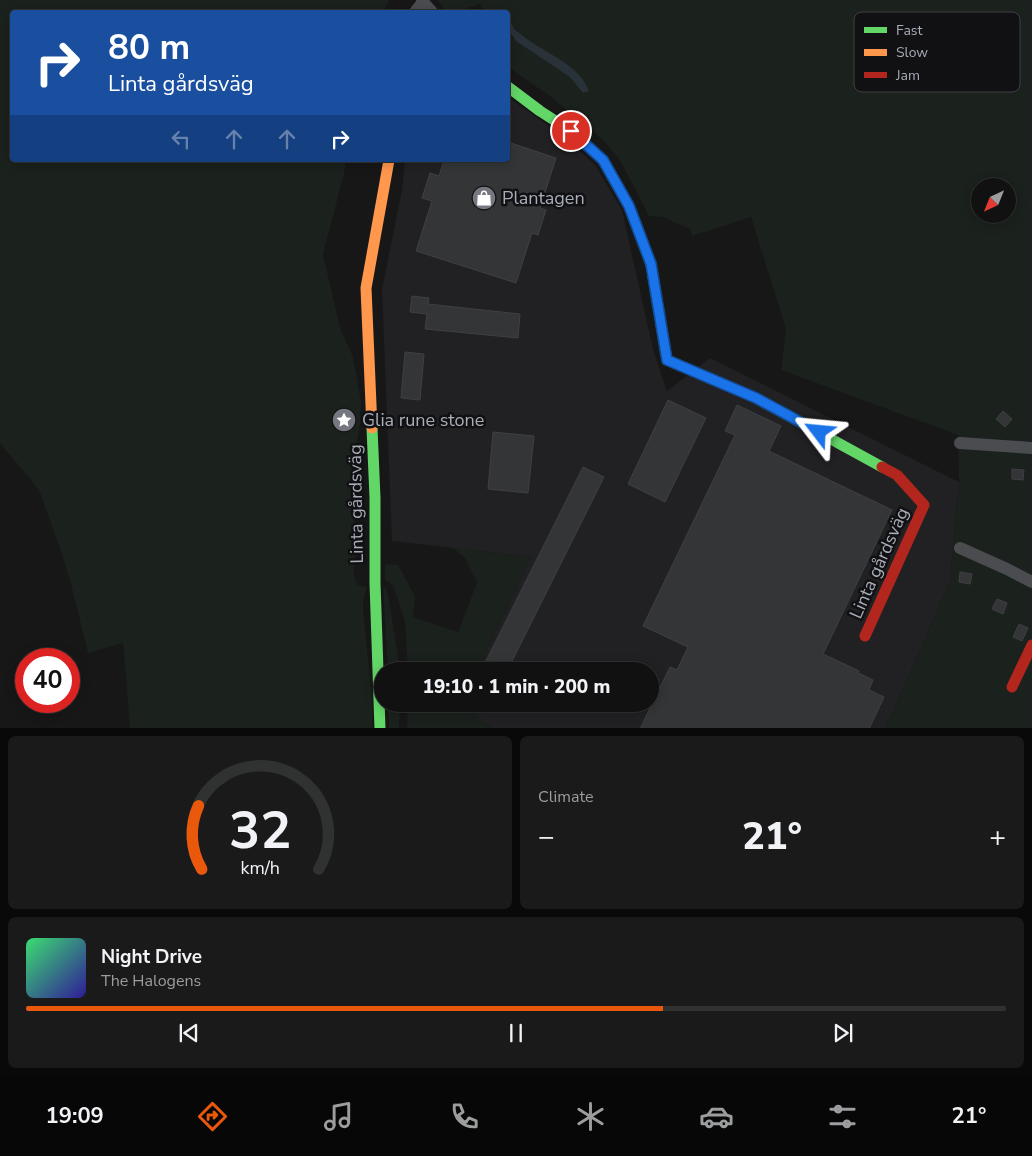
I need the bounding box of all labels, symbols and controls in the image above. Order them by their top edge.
legend [854,12,1020,92]
text: Fast [896,21,922,40]
text: 80 m [108,24,190,71]
icon: right [25,30,90,95]
text: Slow [896,43,928,62]
text: Jam [895,66,920,85]
text: Linta gårdsväg [108,69,254,99]
pin [550,110,592,152]
icon: arrive [557,117,585,145]
icon: left [167,125,195,153]
icon: ahead [220,125,248,153]
icon: ahead [273,125,301,153]
icon: right [326,125,354,153]
north arrow [971,178,1016,222]
map controls [971,178,1016,223]
shop icon: Plantagen [471,185,497,211]
place label: Plantagen [502,186,585,210]
position arrow [792,405,844,457]
place icon: Glia rune stone [331,407,357,433]
place label: Glia rune stone [362,408,484,432]
street label: Linta gårdsväg [343,444,369,564]
street label: Linta gårdsväg [844,504,914,622]
speed limit sign: 40 [15,648,80,713]
text: 19:10 · 1 min · 200 m [423,674,610,700]
text: Climate [538,786,593,808]
text: 32 [229,795,291,866]
text: 21° [742,811,802,862]
text: − [538,818,555,856]
text: + [989,818,1006,856]
text: km/h [240,856,280,880]
text: Night Drive [101,944,202,970]
text: The Halogens [101,970,201,992]
icon: previous [175,1019,203,1047]
icon: pause [502,1019,530,1047]
icon: next [829,1019,857,1047]
icon: directions [195,1099,230,1134]
icon: music [321,1099,356,1134]
icon: phone [447,1099,482,1134]
icon: climate [573,1099,608,1134]
icon: car [699,1099,734,1134]
icon: filters [825,1099,860,1134]
text: 19:09 [46,1101,104,1131]
text: 21° [952,1101,986,1131]

